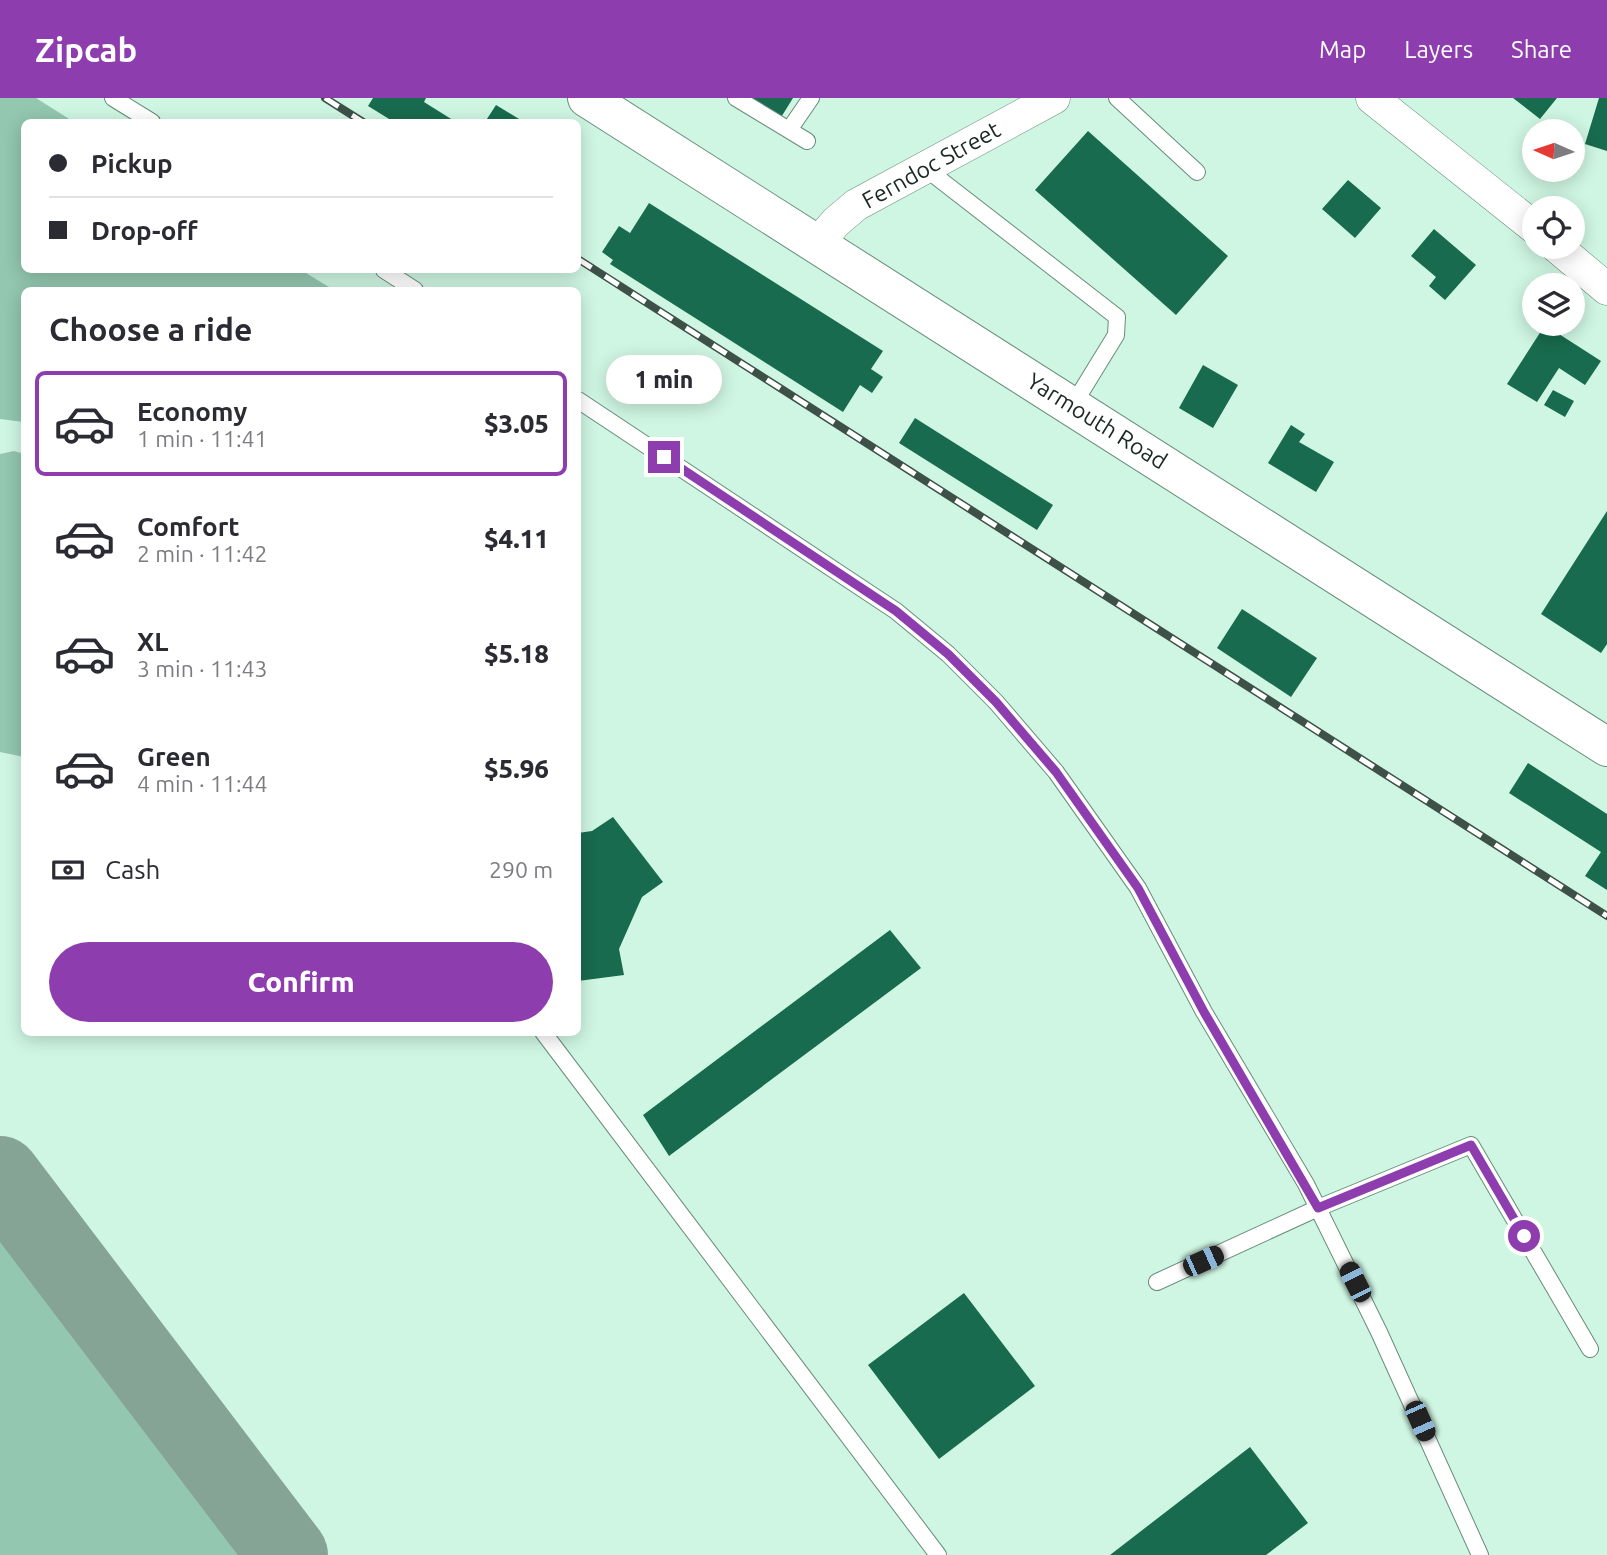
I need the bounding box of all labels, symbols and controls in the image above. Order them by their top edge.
text: Zipcab [35,31,137,68]
text: Map [1319,36,1366,63]
text: Layers [1404,36,1473,63]
text: Share [1511,36,1572,63]
street label: Ferndoc Street [857,116,1004,213]
north arrow [1522,119,1586,182]
map controls [1522,119,1585,336]
text: Pickup [91,149,173,178]
button: locate [1522,196,1585,259]
text: Drop-off [91,216,198,245]
button: layers [1522,273,1585,336]
text: Choose a ride [49,311,252,347]
callout: 1 min [606,356,722,404]
text: 1 min [635,367,693,392]
street label: Yarmouth Road [1023,368,1172,474]
icon: car [53,392,116,455]
text: Economy [137,397,247,426]
text: $3.05 [484,409,549,438]
text: 1 min · 11:41 [137,426,268,451]
route end [648,441,680,473]
icon: car [53,507,116,570]
text: Comfort [137,512,240,541]
text: $4.11 [484,524,549,553]
text: 2 min · 11:42 [137,541,268,566]
icon: car [53,622,116,685]
text: XL [137,627,168,656]
text: $5.18 [484,639,549,668]
text: 3 min · 11:43 [137,656,268,681]
icon: car [53,737,116,800]
text: Green [137,742,211,771]
text: $5.96 [484,754,549,783]
text: 4 min · 11:44 [137,771,268,796]
icon: cash [49,851,87,889]
text: Cash [105,855,160,884]
text: 290 m [489,857,553,882]
button: Confirm [49,942,553,1022]
route start [1508,1220,1540,1252]
car [1180,1243,1227,1279]
car [1337,1259,1374,1305]
car [1402,1398,1439,1444]

